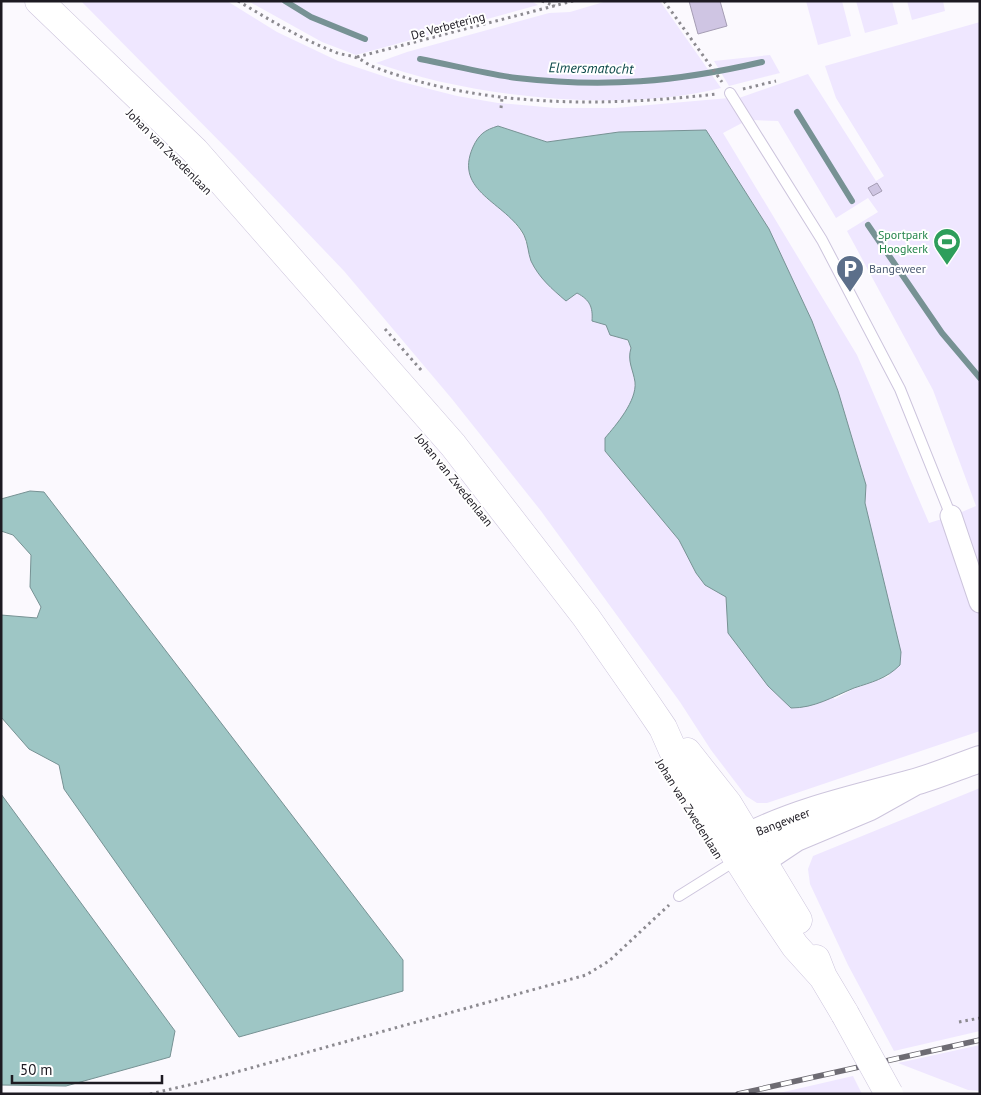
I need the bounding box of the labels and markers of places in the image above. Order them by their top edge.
place label: Sportpark Hoogkerk [878,227,928,256]
sports icon: Sportpark Hoogkerk [932,227,962,266]
parking icon: Bangeweer [835,254,865,293]
place label: Bangeweer [869,261,926,276]

